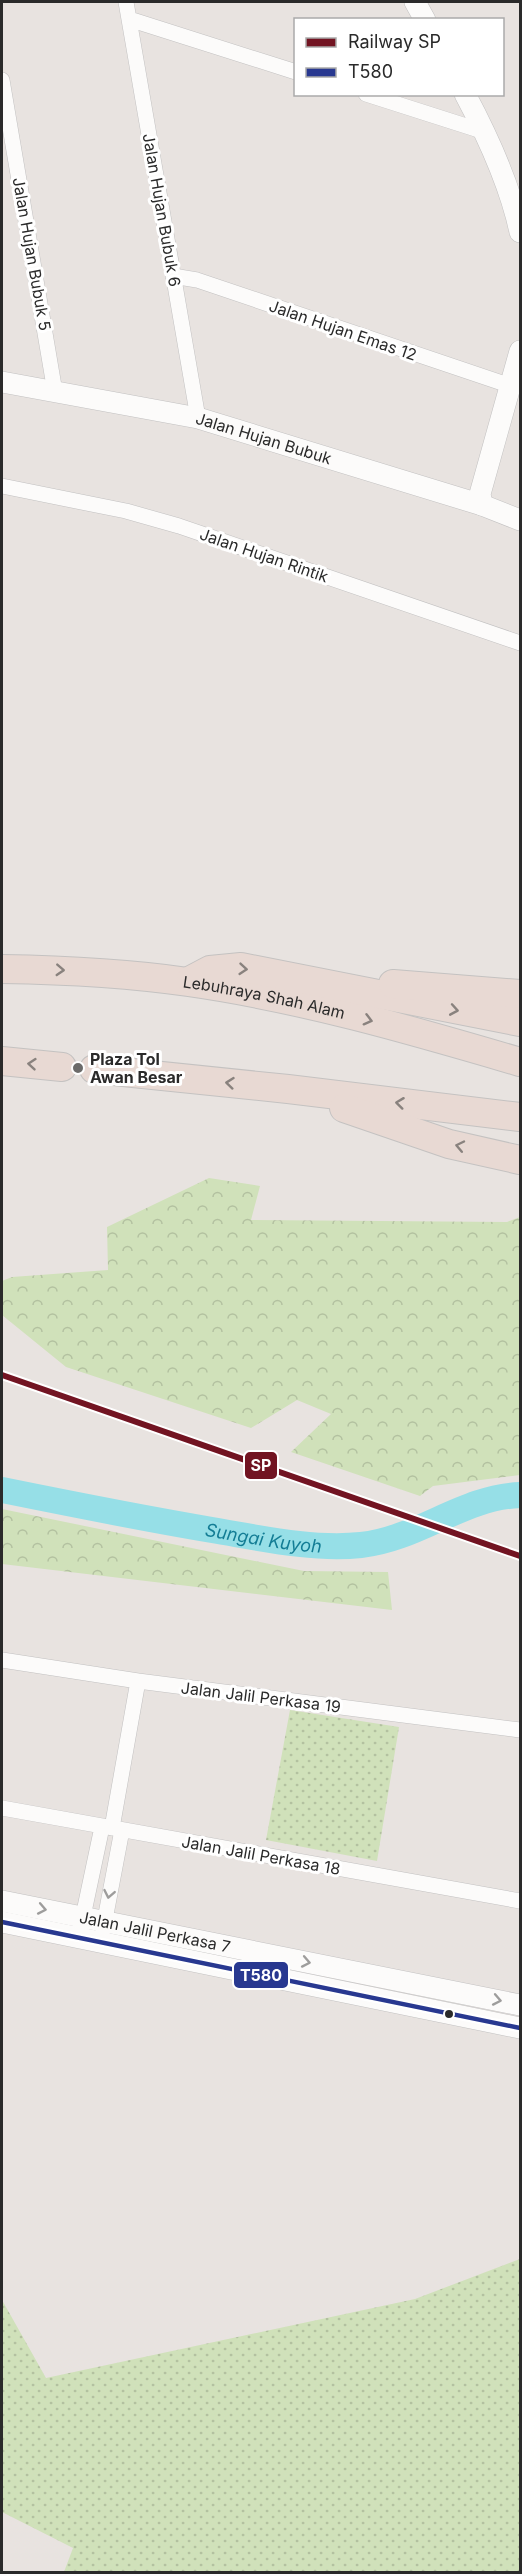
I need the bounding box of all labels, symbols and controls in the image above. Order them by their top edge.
legend [294,18,504,96]
text: Railway SP [348,31,441,52]
text: T580 [348,61,393,82]
street label: Jalan Hujan Bubuk 6 [139,132,185,288]
street label: Jalan Hujan Bubuk 5 [9,176,55,332]
street label: Jalan Hujan Emas 12 [267,295,419,365]
street label: Jalan Hujan Bubuk [193,408,334,468]
street label: Jalan Hujan Rintik [197,524,331,586]
one-way arrow [238,962,247,975]
one-way arrow [55,964,64,977]
street label: Lebuhraya Shah Alam [182,971,347,1023]
one-way arrow [450,1004,459,1016]
one-way arrow [363,1012,373,1025]
place label: Plaza Tol Awan Besar [90,1049,183,1087]
one-way arrow [27,1058,36,1071]
marker: Plaza Tol Awan Besar [71,1061,85,1075]
one-way arrow [225,1077,234,1090]
one-way arrow [395,1097,404,1109]
one-way arrow [455,1140,465,1153]
line badge: SP [244,1451,278,1480]
text: SP [251,1455,271,1475]
water label: Sungai Kuyoh [204,1519,323,1556]
street label: Jalan Jalil Perkasa 19 [180,1677,342,1717]
street label: Jalan Jalil Perkasa 18 [180,1831,342,1879]
one-way arrow [103,1889,116,1899]
one-way arrow [37,1902,47,1915]
street label: Jalan Jalil Perkasa 7 [78,1907,232,1957]
one-way arrow [300,1955,310,1968]
line badge: T580 [233,1961,289,1989]
text: T580 [240,1965,282,1985]
one-way arrow [492,1993,502,2006]
unlabelled marker [443,2008,455,2020]

